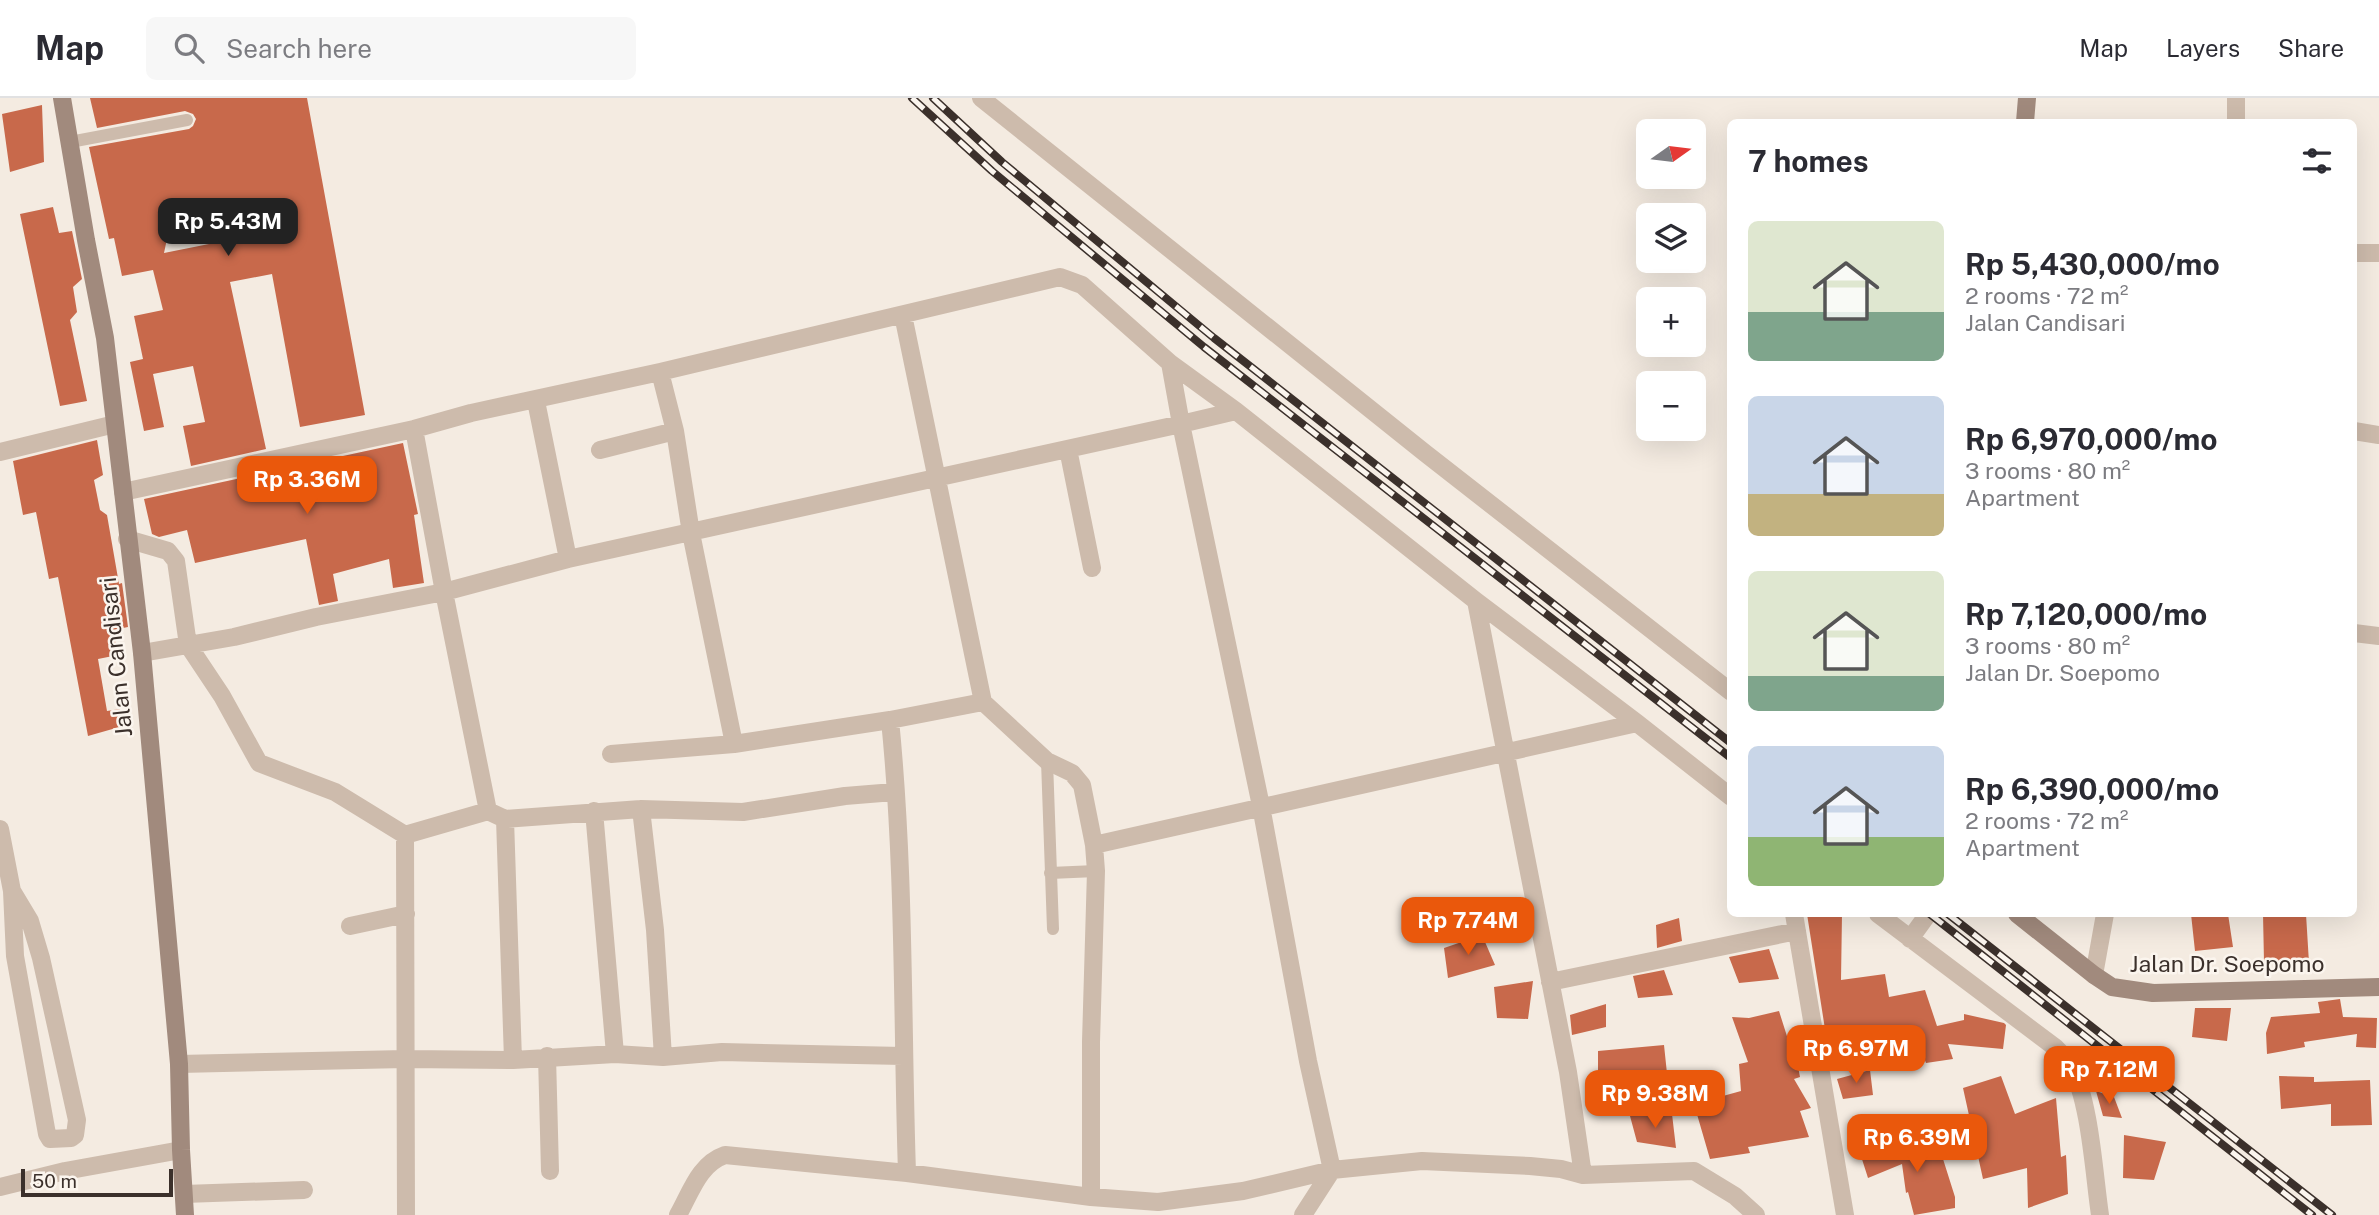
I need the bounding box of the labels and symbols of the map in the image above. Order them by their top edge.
north arrow [1636,119,1706,189]
pin: Rp 5.43M [156,198,300,258]
pin: Rp 3.36M [235,456,379,516]
street label: Jalan Candisari [94,576,137,738]
pin: Rp 7.74M [1396,898,1540,957]
street label: Jalan Dr. Soepomo [2129,950,2325,977]
pin: Rp 6.97M [1784,1026,1928,1085]
pin: Rp 7.12M [2037,1046,2181,1106]
pin: Rp 9.38M [1583,1070,1727,1130]
pin: Rp 6.39M [1845,1114,1989,1174]
scale bar [21,1166,173,1198]

